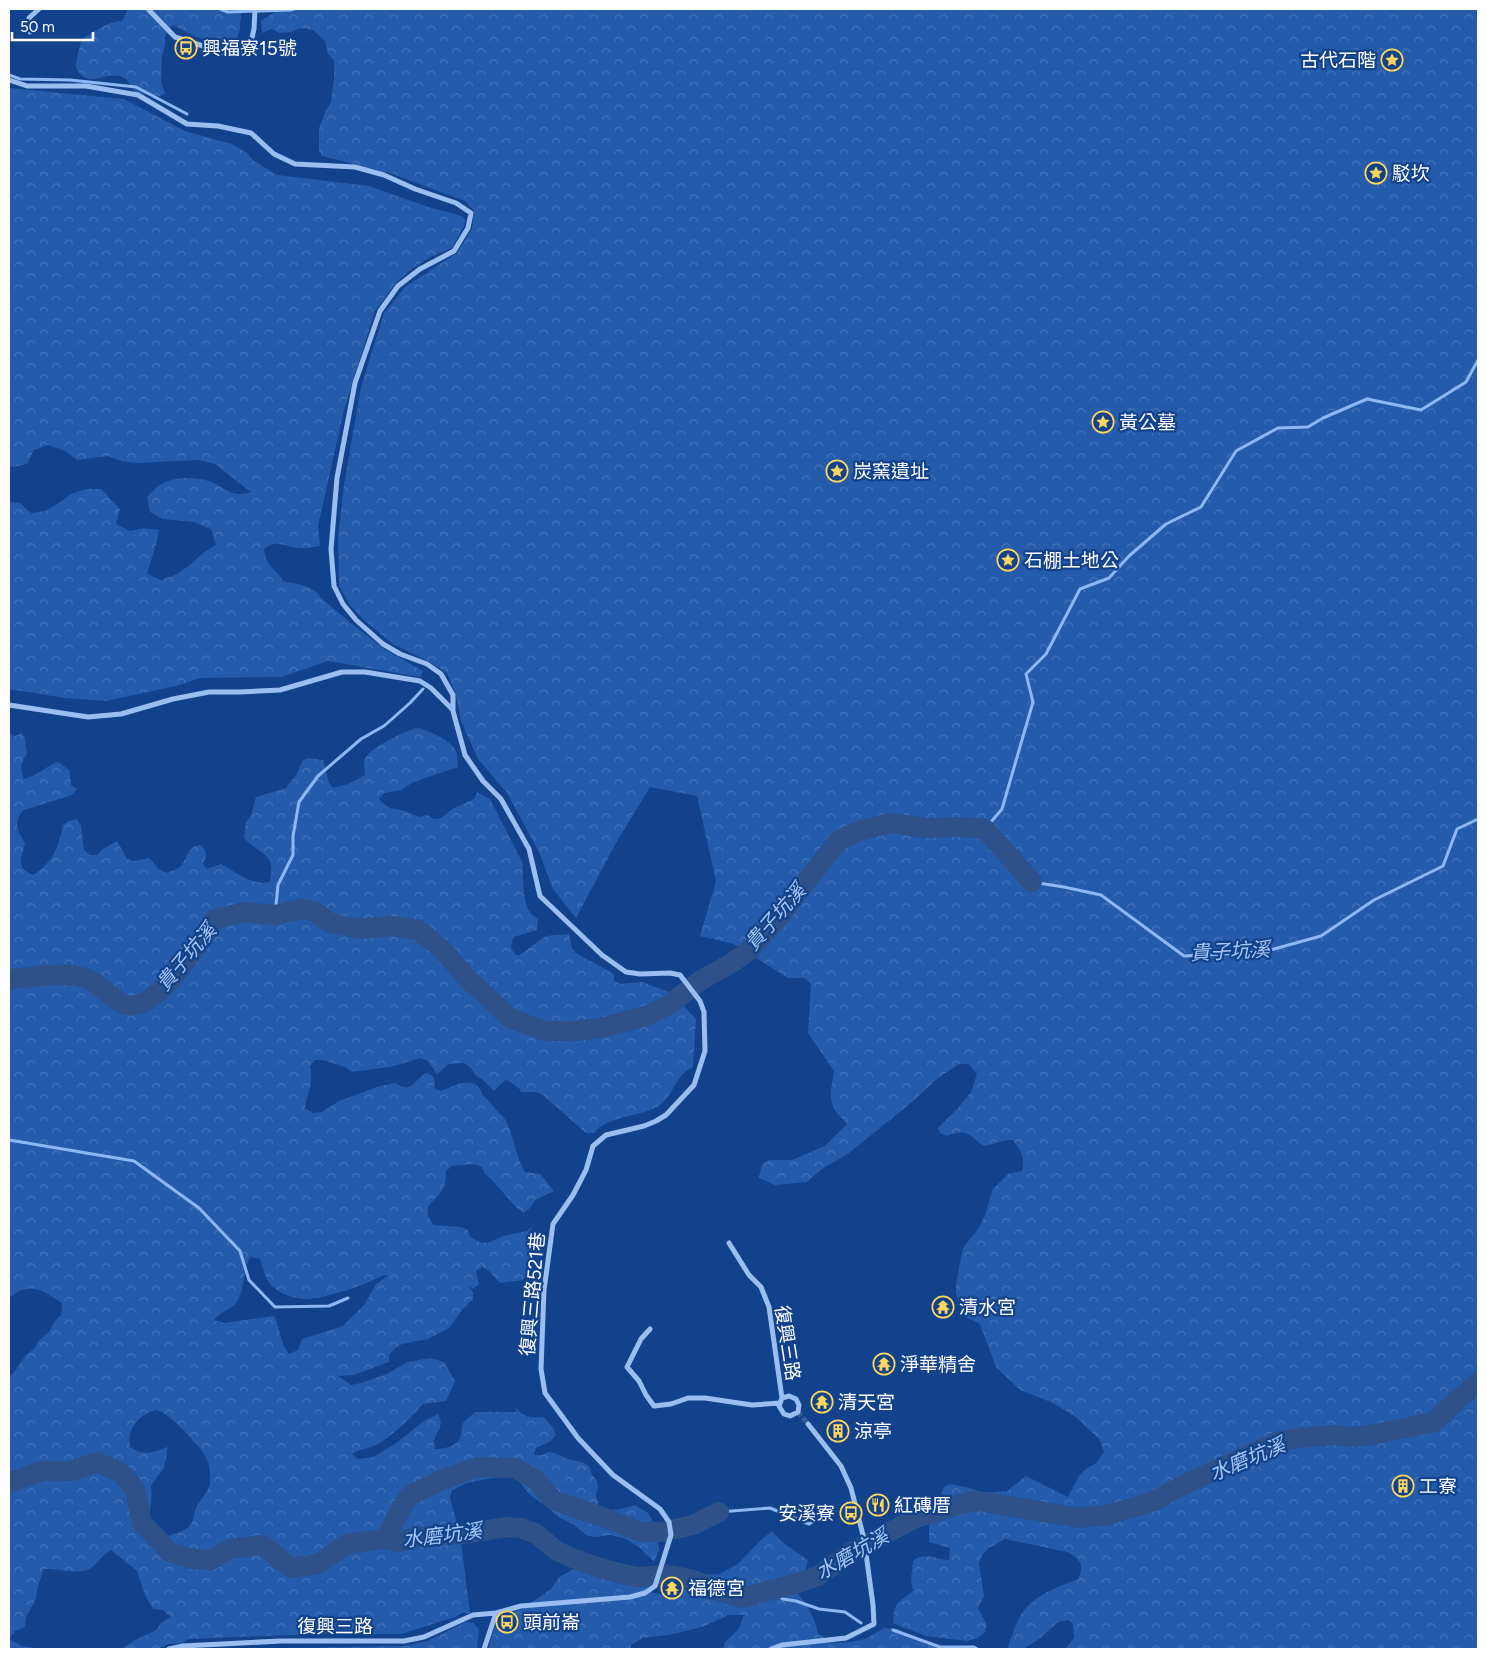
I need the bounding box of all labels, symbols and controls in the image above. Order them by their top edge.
scale bar [12,10,94,42]
text: 50 m [20,18,55,36]
bus stop icon: 興福寮15號 [174,36,198,60]
place label: 興福寮15號 [202,37,297,60]
place icon: 古代石階 [1380,48,1404,72]
place label: 古代石階 [1300,49,1376,72]
place icon: 駁坎 [1364,161,1388,185]
place label: 駁坎 [1392,162,1430,185]
place icon: 黃公墓 [1091,410,1115,434]
place label: 黃公墓 [1119,411,1176,434]
place icon: 炭窯遺址 [825,459,849,483]
place label: 炭窯遺址 [853,460,929,483]
place icon: 石棚土地公 [996,548,1020,572]
place label: 石棚土地公 [1024,549,1119,572]
water label: 貴子坑溪 [740,877,812,955]
water label: 貴子坑溪 [151,916,223,995]
water label: 貴子坑溪 [1189,937,1274,965]
street label: 復興三路521巷 [516,1231,549,1357]
temple icon: 清水宮 [931,1295,955,1319]
place label: 清水宮 [959,1296,1016,1319]
street label: 復興三路 [770,1304,805,1382]
temple icon: 淨華精舍 [872,1352,896,1376]
place label: 淨華精舍 [900,1353,976,1376]
temple icon: 清天宮 [810,1390,834,1414]
place label: 清天宮 [838,1391,895,1414]
building icon: 涼亭 [826,1419,850,1443]
place label: 涼亭 [854,1420,892,1443]
water label: 水磨坑溪 [1205,1431,1291,1486]
building icon: 工寮 [1391,1474,1415,1498]
place label: 工寮 [1419,1475,1457,1498]
restaurant icon: 紅磚厝 [866,1493,890,1517]
place label: 紅磚厝 [894,1494,951,1517]
bus stop icon: 安溪寮 [839,1501,863,1525]
place label: 安溪寮 [778,1502,835,1525]
water label: 水磨坑溪 [401,1518,486,1552]
water label: 水磨坑溪 [811,1522,895,1584]
temple icon: 福德宮 [660,1576,684,1600]
place label: 福德宮 [688,1577,745,1600]
bus stop icon: 頭前崙 [495,1610,519,1634]
place label: 頭前崙 [523,1611,580,1634]
street label: 復興三路 [297,1615,373,1638]

